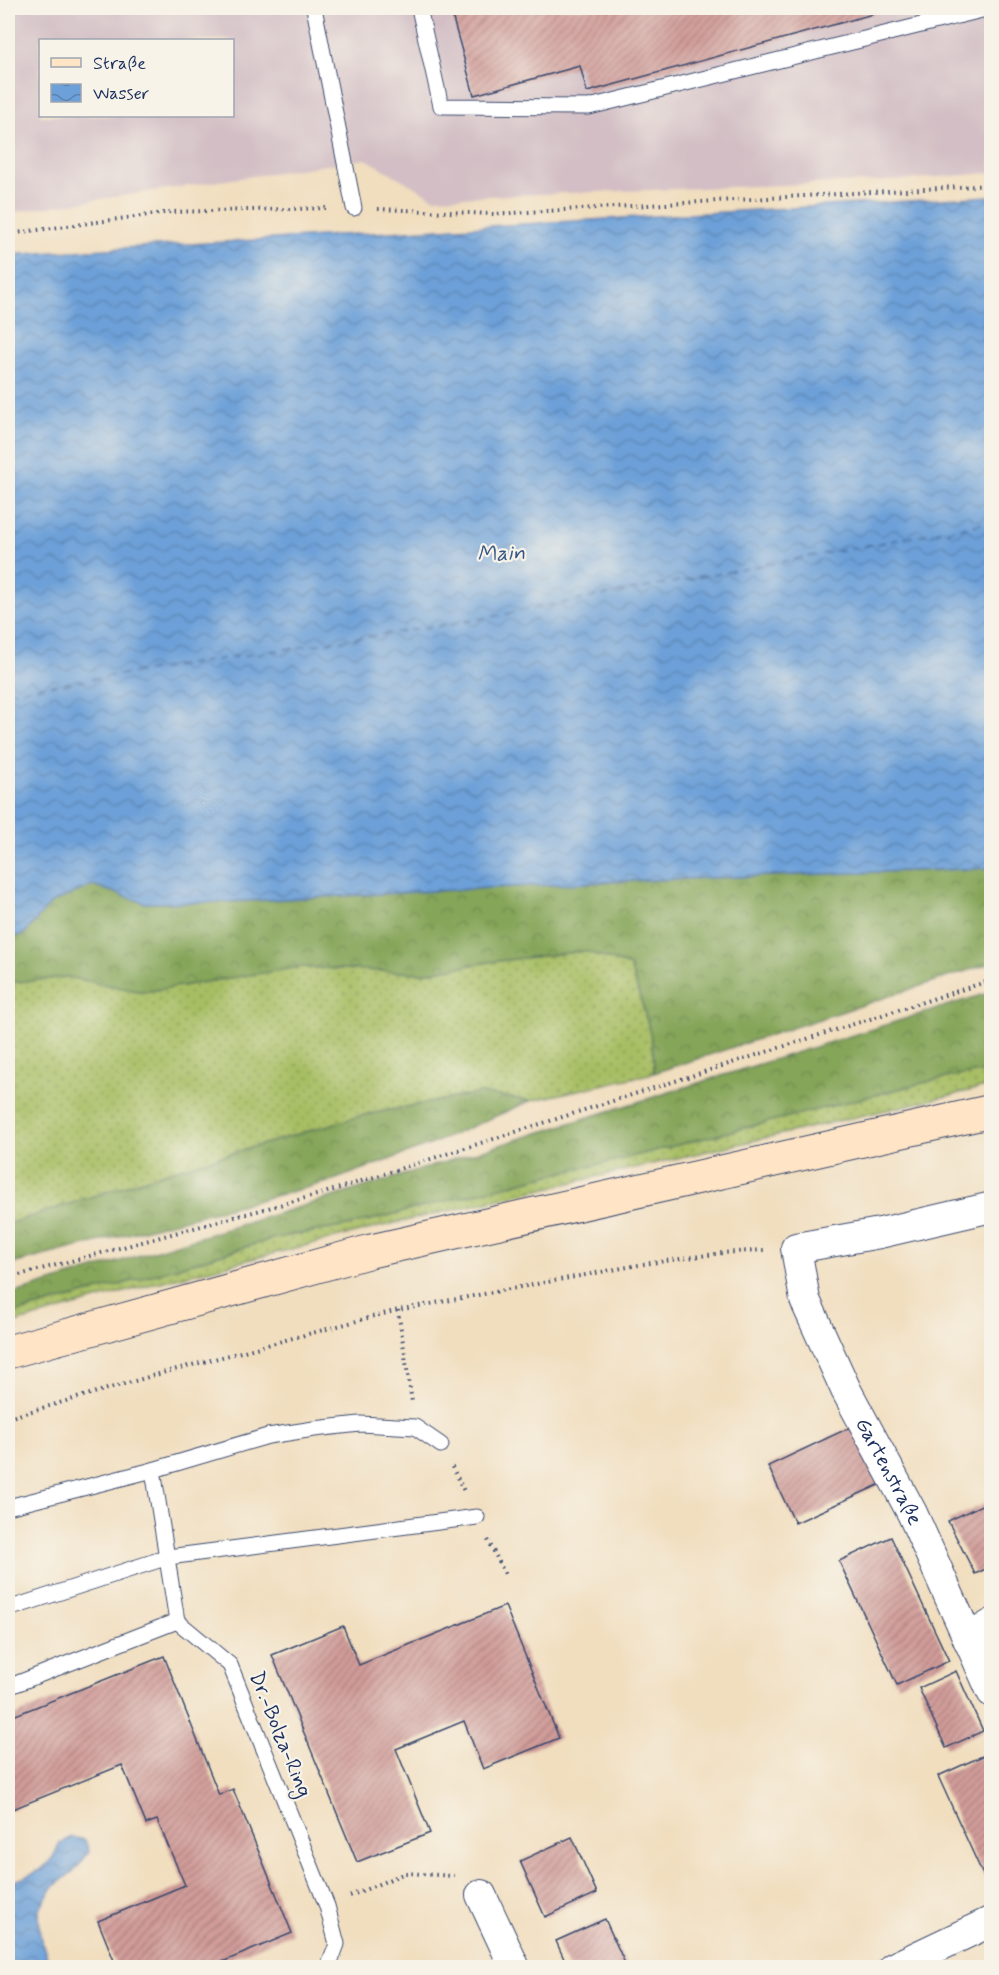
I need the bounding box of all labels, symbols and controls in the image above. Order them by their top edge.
legend [39,39,234,117]
text: Straße [93,52,146,76]
text: Wasser [93,82,150,106]
water label: Main [477,539,526,569]
street label: Gartenstraße [848,1413,929,1530]
street label: Dr.-Bolza-Ring [241,1667,318,1802]

